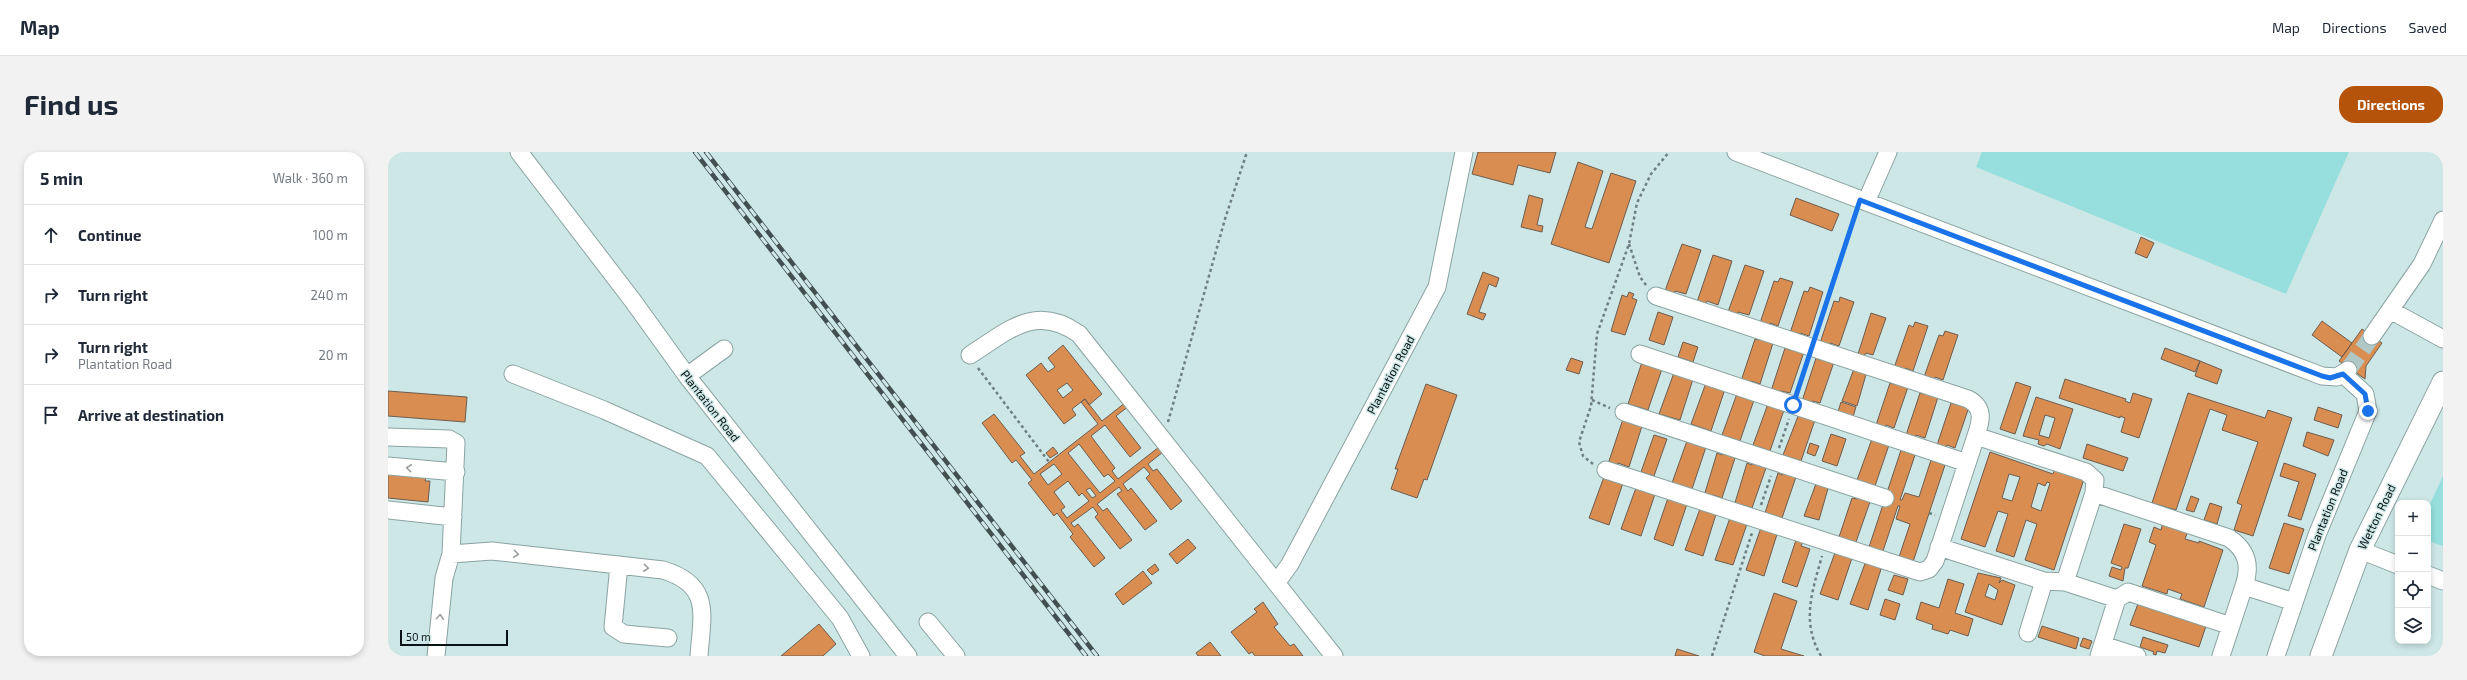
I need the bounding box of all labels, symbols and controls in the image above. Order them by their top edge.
text: Map [20,16,60,39]
text: Map [2272,19,2300,36]
text: Directions [2322,19,2387,36]
text: Saved [2409,19,2447,36]
button: Directions [2339,86,2443,123]
text: Find us [24,87,118,121]
text: 5 min [40,168,83,188]
text: Walk · 360 m [273,170,348,186]
icon: ahead [40,224,62,246]
text: Continue [78,226,141,244]
text: 100 m [313,227,348,243]
icon: right [40,284,62,306]
text: Turn right [78,286,148,304]
text: 240 m [311,287,348,303]
street label: Plantation Road [1364,333,1417,416]
text: Turn right [78,338,148,356]
icon: right [40,344,62,366]
text: 20 m [319,347,348,363]
text: Plantation Road [78,356,172,372]
street label: Plantation Road [678,367,743,444]
route start [1784,396,1802,414]
route end [2359,402,2377,420]
icon: arrive [40,404,62,426]
text: Arrive at destination [78,406,224,424]
one-way arrow [406,464,412,473]
street label: Plantation Road [2304,467,2350,553]
street label: Wetton Road [2354,482,2398,551]
map controls [2395,500,2431,644]
button: + [2395,500,2431,536]
button: − [2395,536,2431,572]
one-way arrow [513,549,519,558]
one-way arrow [643,563,649,572]
button: locate [2395,572,2431,608]
button: layers [2395,608,2431,644]
one-way arrow [435,614,444,620]
scale bar [400,628,508,647]
text: 50 m [406,630,431,643]

